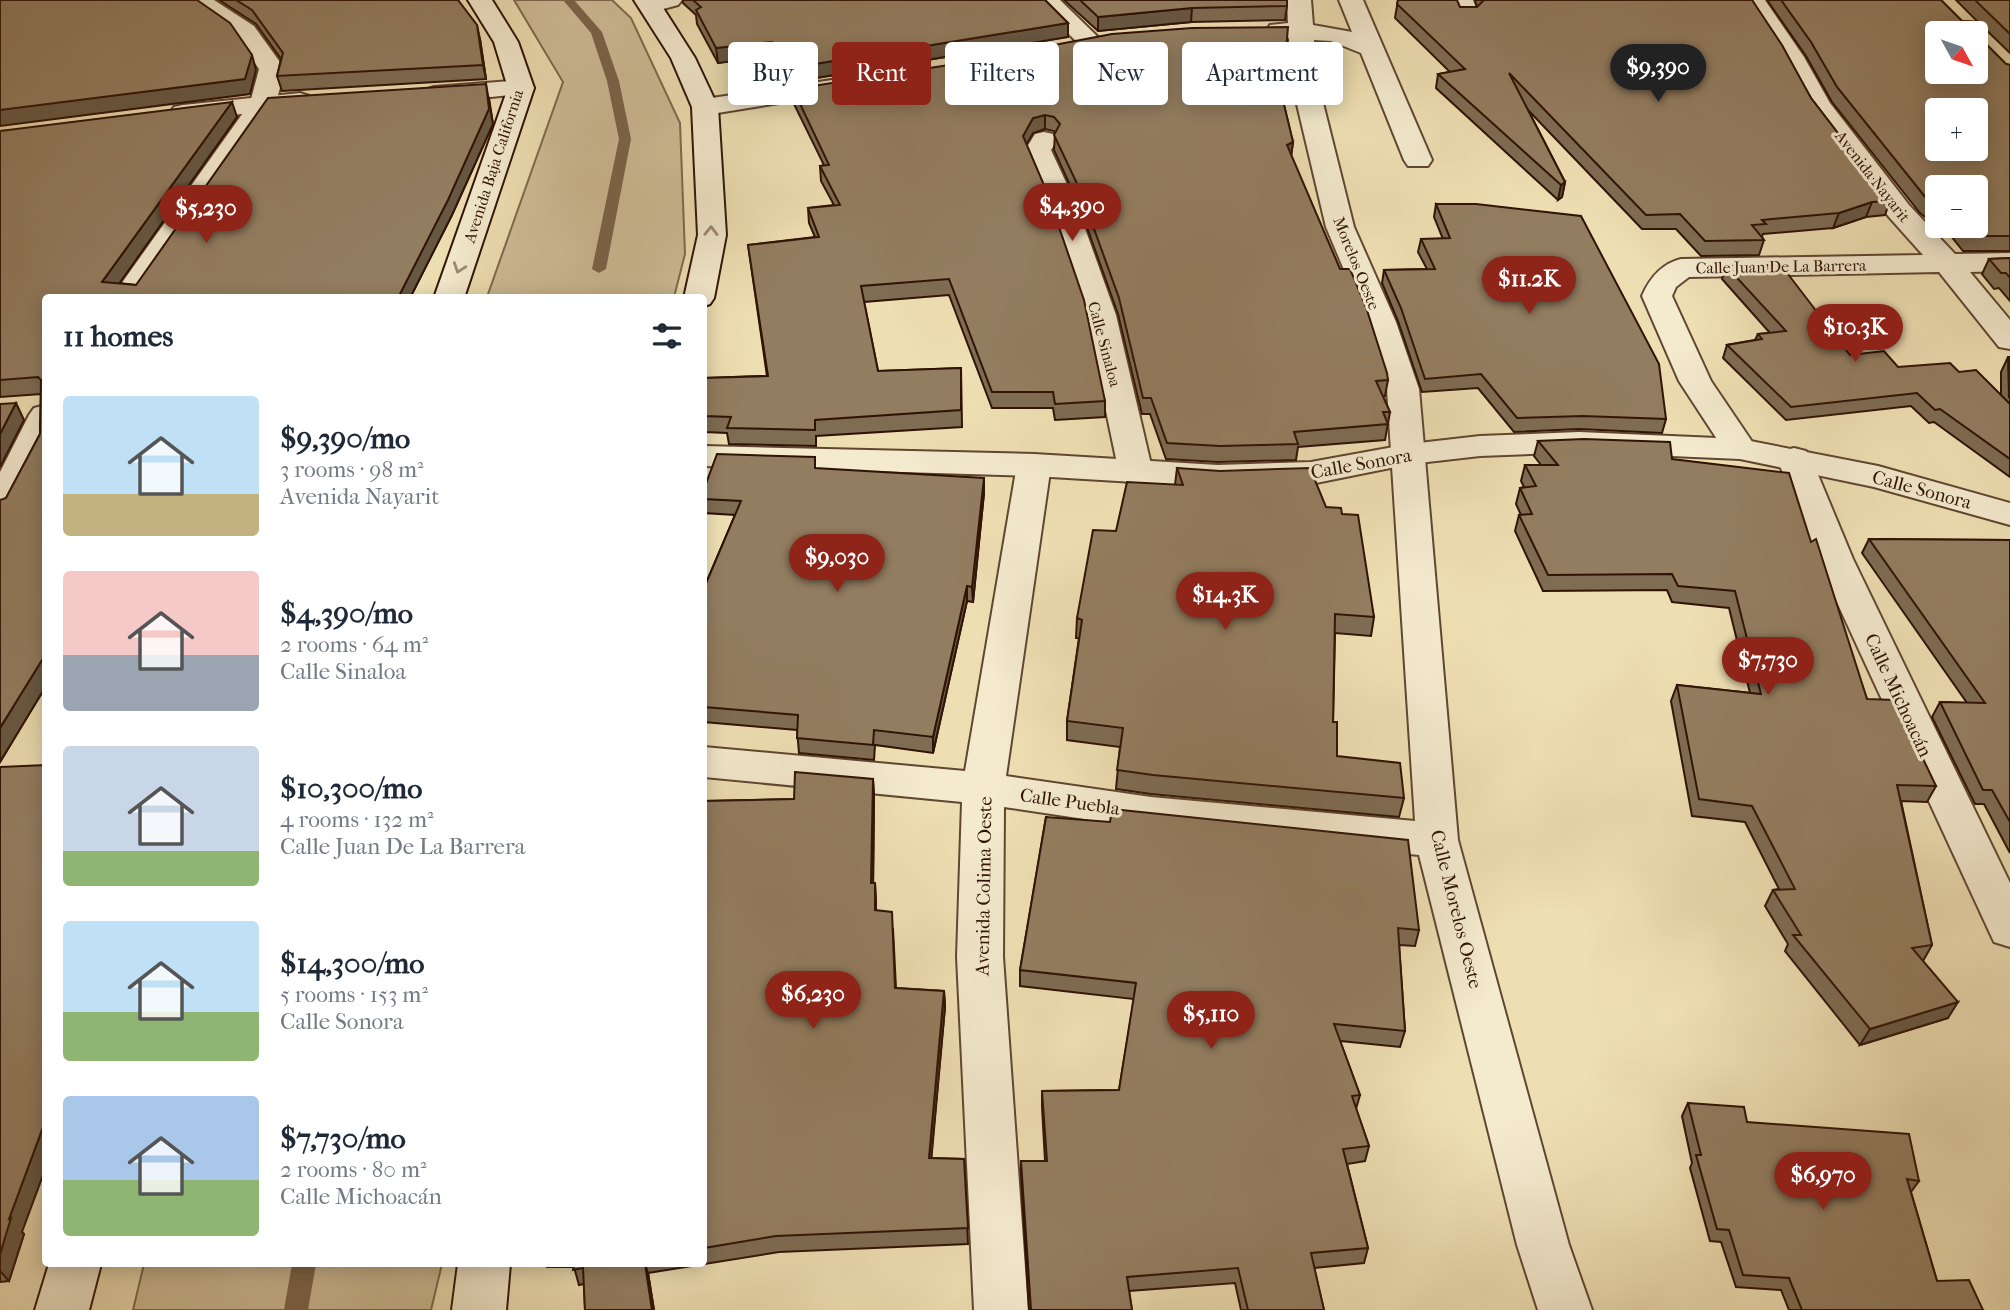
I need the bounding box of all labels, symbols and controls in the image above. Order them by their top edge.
north arrow [1925,21,1988,84]
map controls [1925,21,1988,238]
chip: Buy [728,42,818,105]
chip: Rent [832,42,931,105]
chip: Filters [945,42,1059,105]
chip: New [1073,42,1168,105]
chip: Apartment [1182,42,1343,105]
pin: $9,390 [1601,44,1715,104]
text: $9,390 [1626,53,1690,80]
street label: Avenida Baja California [459,86,527,246]
button: + [1925,98,1988,161]
street label: Avenida Nayarit [1830,126,1914,226]
button: − [1925,175,1988,238]
pin: $4,390 [1015,184,1129,243]
pin: $5,230 [149,186,263,245]
text: $4,390 [1039,192,1105,219]
text: $5,230 [175,194,237,221]
street label: Morelos Oeste [1329,214,1384,313]
one-way arrow [704,225,719,236]
pin: $11.2K [1472,256,1586,316]
street label: Calle Juan De La Barrera [1696,256,1867,277]
one-way arrow [453,262,467,274]
text: $11.2K [1498,265,1560,292]
street label: Calle Sinaloa [1084,299,1125,390]
pin: $10.3K [1798,304,1912,364]
text: $10.3K [1823,313,1887,340]
icon: filters [648,317,686,355]
text: 11 homes [63,319,173,354]
text: $9,390/mo [280,421,410,456]
icon: home [119,424,203,508]
street label: Calle Sonora [1309,444,1414,484]
text: 3 rooms · 98 m² [280,456,424,483]
street label: Calle Sonora [1870,466,1974,514]
text: Avenida Nayarit [280,483,439,510]
pin: $9,030 [780,534,894,594]
text: $9,030 [805,543,869,570]
pin: $14.3K [1168,572,1282,632]
text: $14.3K [1192,581,1258,608]
text: $4,390/mo [280,596,413,631]
icon: home [119,599,203,683]
street label: Calle Michoacán [1860,630,1936,761]
text: 2 rooms · 64 m² [280,631,428,658]
pin: $7,730 [1711,638,1825,697]
text: $7,730 [1738,646,1798,673]
text: Calle Sinaloa [280,658,406,685]
text: $10,300/mo [280,771,422,806]
icon: home [119,774,203,858]
street label: Calle Puebla [1018,784,1121,820]
street label: Avenida Colima Oeste [971,796,997,977]
text: 4 rooms · 132 m² [280,806,434,833]
street label: Calle Morelos Oeste [1426,828,1486,991]
text: Calle Juan De La Barrera [280,833,525,860]
text: $14,300/mo [280,946,425,981]
icon: home [119,949,203,1033]
pin: $6,230 [756,972,870,1031]
text: $6,230 [781,980,845,1007]
text: 5 rooms · 153 m² [280,981,428,1008]
pin: $5,110 [1154,992,1268,1051]
text: $5,110 [1183,1000,1239,1027]
text: Calle Sonora [280,1008,404,1035]
text: $7,730/mo [280,1121,406,1156]
icon: home [119,1124,203,1208]
pin: $6,970 [1766,1152,1880,1212]
text: 2 rooms · 80 m² [280,1156,427,1183]
text: $6,970 [1790,1161,1856,1188]
text: Calle Michoacán [280,1183,442,1210]

